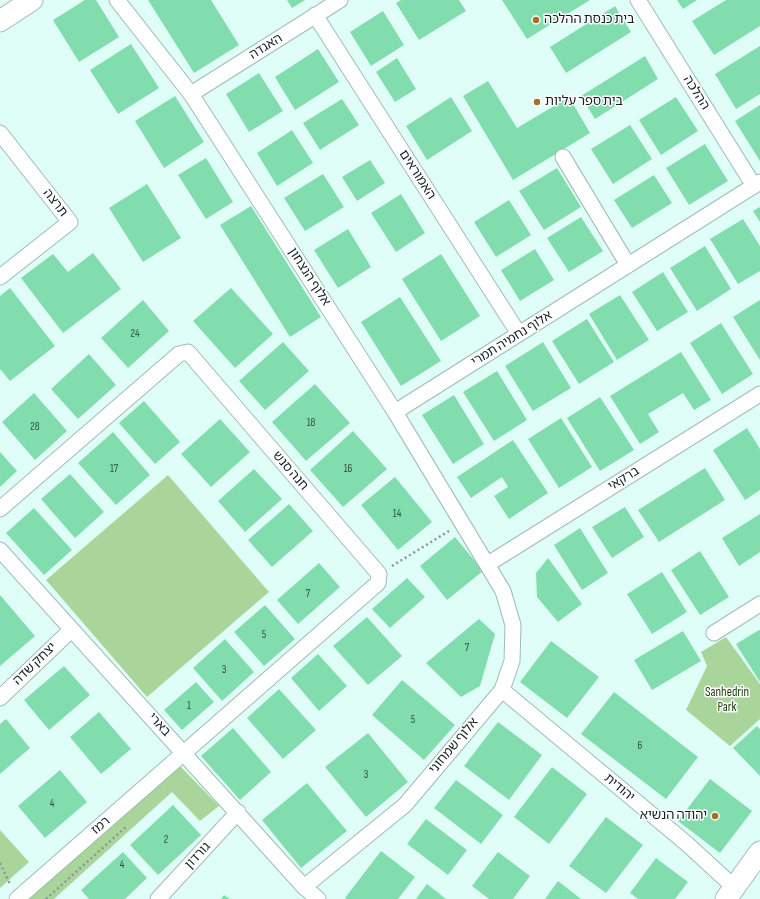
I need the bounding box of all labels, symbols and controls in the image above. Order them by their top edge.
place label: בית כנסת ההלכה [544,12,635,28]
marker: בית כנסת ההלכה [531,15,541,25]
street label: האגדה [247,31,285,63]
street label: ההלכה [679,73,713,113]
place label: בית ספר עליות [545,94,623,110]
marker: בית ספר עליות [532,97,542,107]
street label: האמוראים [395,147,439,203]
street label: תרצה [39,186,71,220]
street label: אלוף הנצחון [284,245,334,309]
street label: אלוף נחמיה תמרי [469,308,555,370]
house number: 24 [130,327,140,341]
house number: 18 [307,416,315,430]
house number: 28 [30,420,40,434]
street label: חנה סנש [269,448,311,494]
house number: 17 [110,462,118,476]
house number: 16 [344,462,352,476]
street label: ברקאי [606,463,642,495]
house number: 14 [393,507,401,521]
house number: 7 [306,587,310,601]
house number: 5 [262,628,266,642]
street label: יצחק שדה [10,640,60,688]
house number: 7 [465,641,469,655]
house number: 3 [222,663,226,677]
park label: Sanhedrin Park [705,685,749,716]
house number: 1 [187,699,191,713]
street label: בארי [144,710,174,740]
house number: 5 [411,713,415,727]
street label: אלוף שמחוני [426,715,482,777]
house number: 6 [638,739,642,753]
house number: 3 [364,768,368,782]
street label: יהודית [601,771,637,805]
house number: 4 [50,797,54,811]
place label: יהודה הנשיא [640,808,707,824]
marker: יהודה הנשיא [710,811,720,821]
street label: רמז [88,814,114,838]
house number: 2 [164,833,168,847]
street label: גורדון [182,839,214,873]
house number: 4 [120,858,124,872]

